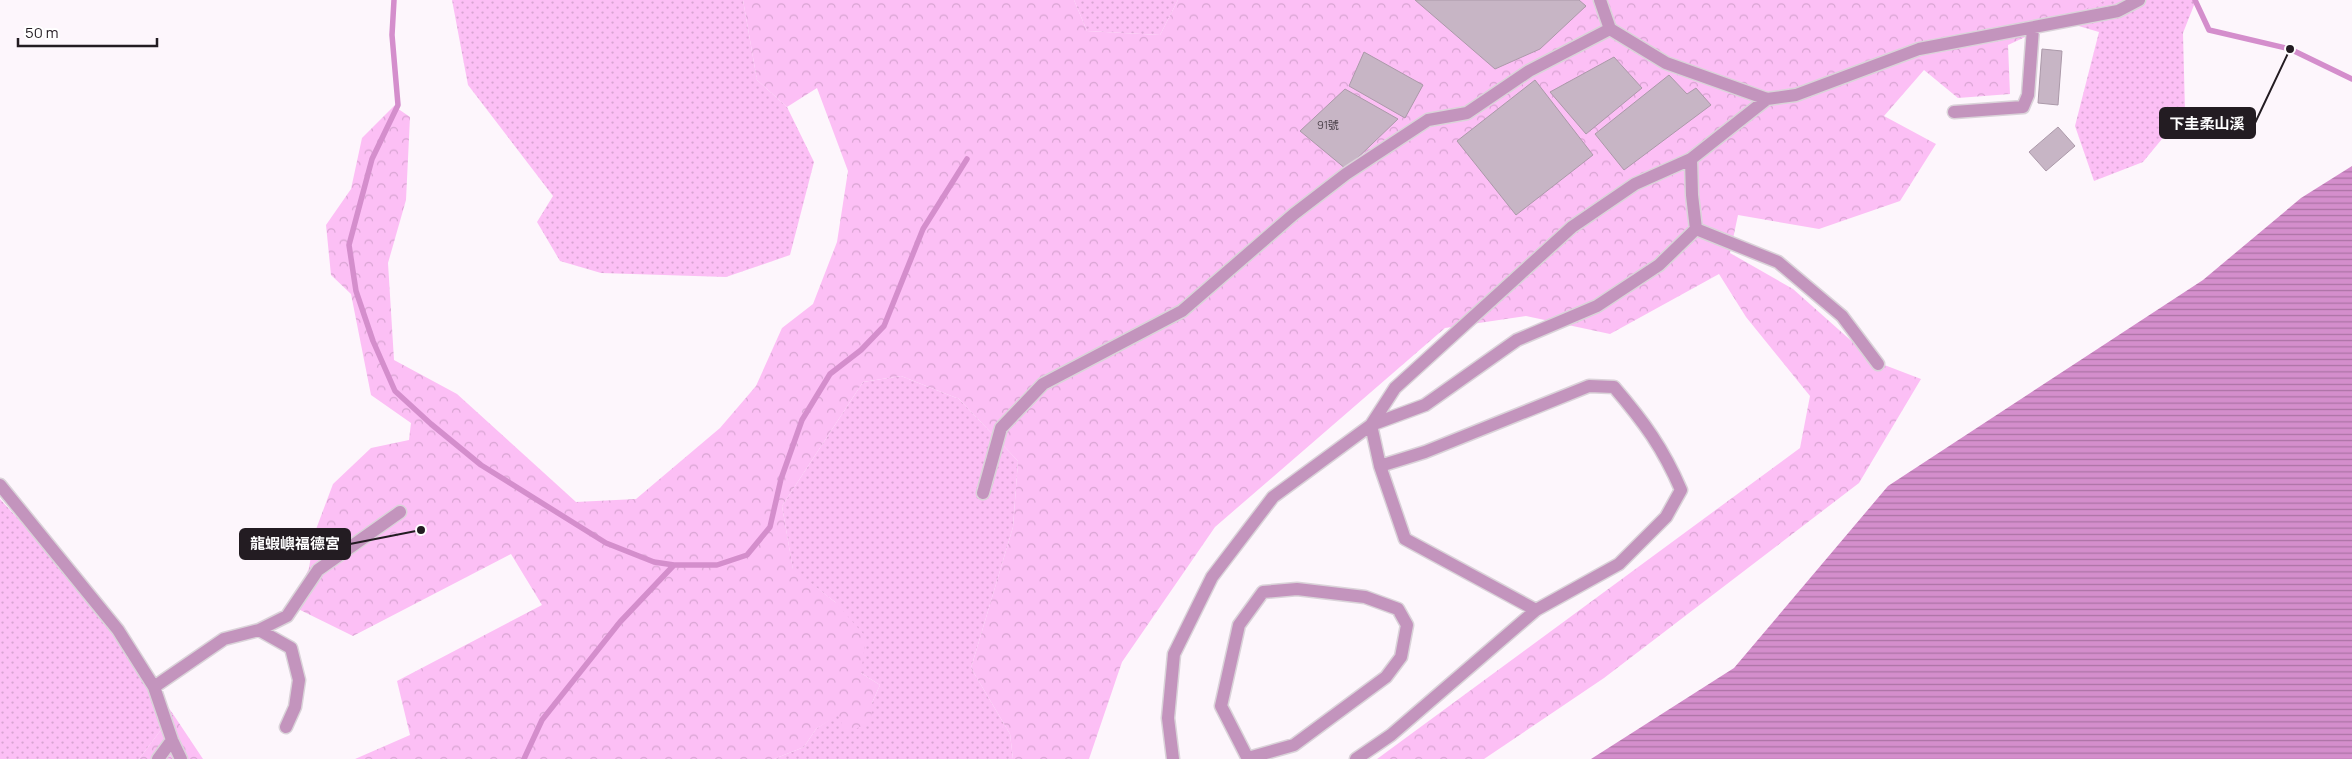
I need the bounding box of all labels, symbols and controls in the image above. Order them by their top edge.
scale bar [18,15,156,47]
text: 50 m [25,22,59,43]
callout: 下圭柔山溪 [2160,108,2255,138]
text: 下圭柔山溪 [2169,113,2245,134]
house number: 91號 [1317,117,1339,132]
callout: 龍蝦嶼福德宮 [240,529,350,559]
text: 龍蝦嶼福德宮 [250,533,340,554]

